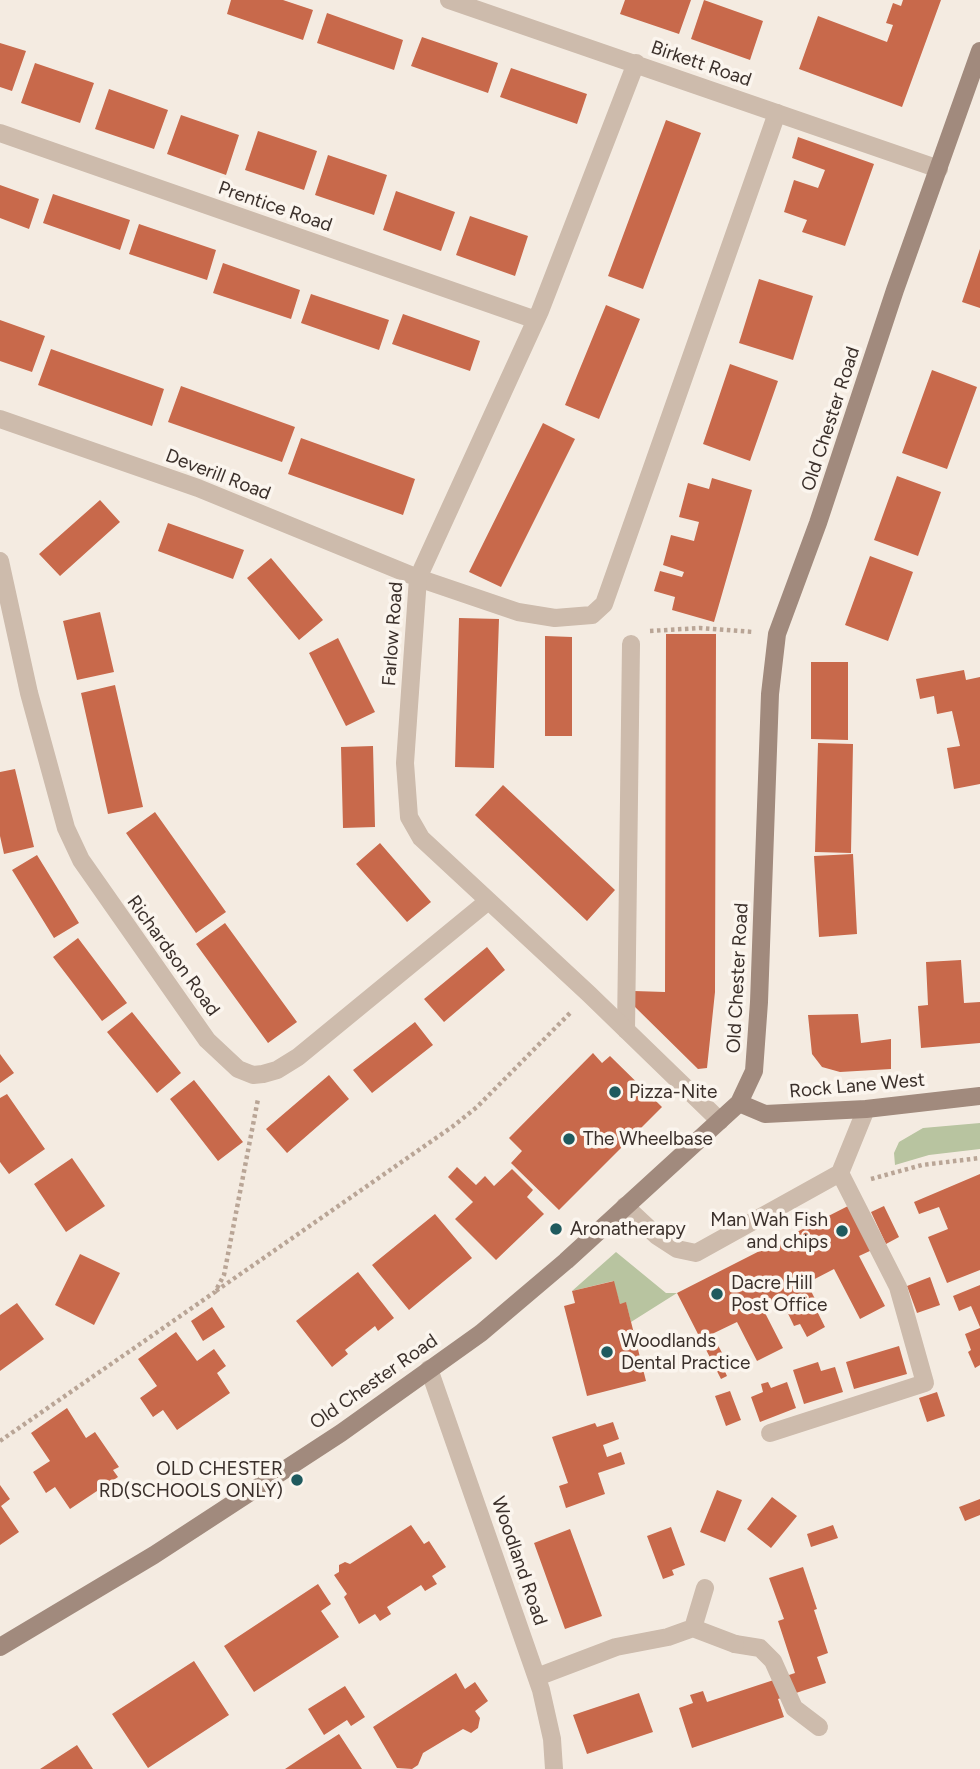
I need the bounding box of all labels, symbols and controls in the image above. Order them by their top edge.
street label: Birkett Road [648,36,754,92]
street label: Prentice Road [215,177,335,237]
street label: Old Chester Road [797,344,865,494]
street label: Deverill Road [162,444,274,506]
street label: Farlow Road [378,581,408,687]
street label: Richardson Road [122,891,224,1021]
street label: Old Chester Road [723,902,753,1054]
street label: Rock Lane West [788,1069,926,1103]
place label: Pizza-Nite [629,1081,717,1103]
marker: Pizza-Nite [607,1084,623,1100]
place label: The Wheelbase [583,1128,713,1150]
marker: The Wheelbase [561,1131,577,1147]
place label: Man Wah Fish and chips [710,1209,828,1253]
place label: Aronatherapy [570,1218,686,1240]
marker: Aronatherapy [548,1221,564,1237]
marker: Man Wah Fish and chips [834,1223,850,1239]
place label: Dacre Hill Post Office [731,1272,827,1316]
marker: Dacre Hill Post Office [709,1286,725,1302]
street label: Old Chester Road [306,1329,442,1435]
place label: Woodlands Dental Practice [621,1330,750,1374]
marker: Woodlands Dental Practice [599,1344,615,1360]
place label: OLD CHESTER RD(SCHOOLS ONLY) [99,1458,283,1502]
marker: OLD CHESTER RD(SCHOOLS ONLY) [289,1472,305,1488]
street label: Woodland Road [486,1494,552,1628]

